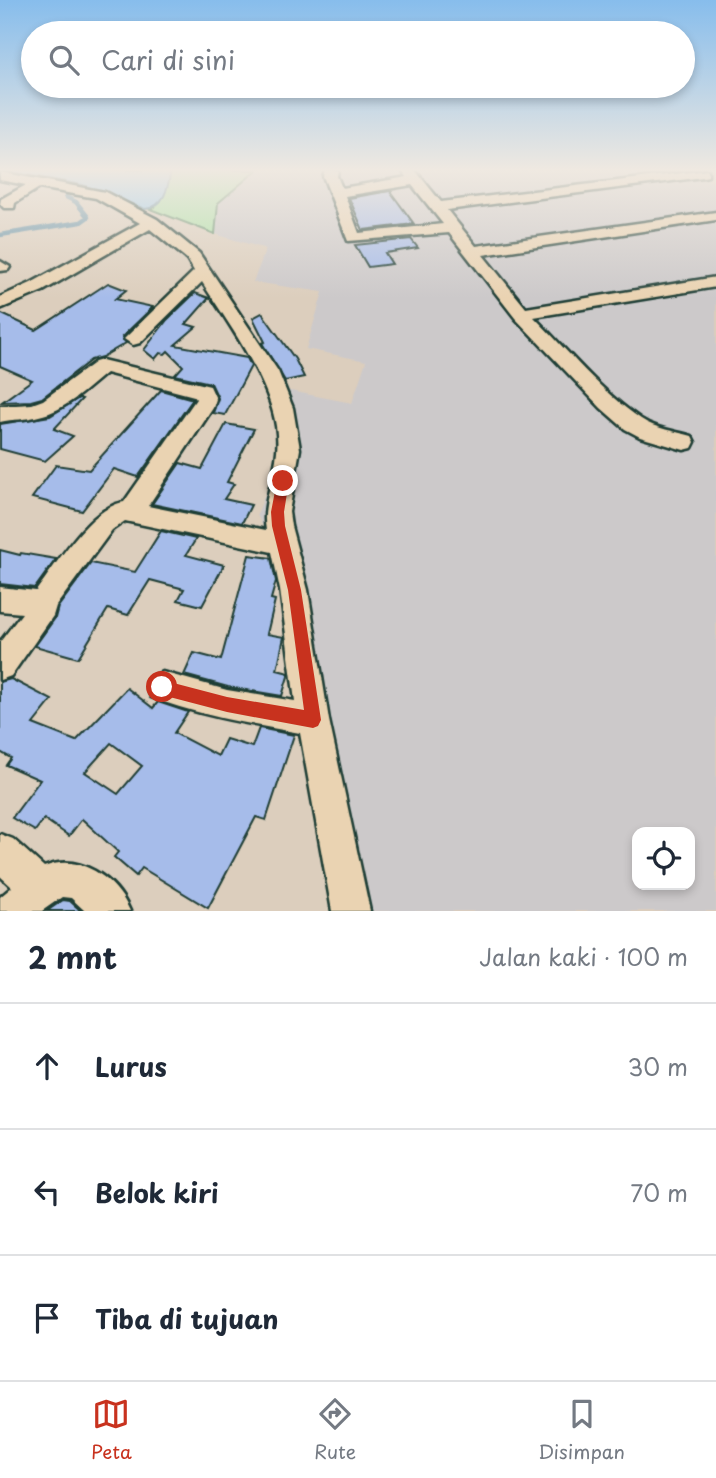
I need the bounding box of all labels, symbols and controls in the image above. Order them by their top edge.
search box [21,21,695,98]
text: Cari di sini [101,40,235,79]
icon: search [45,41,83,79]
route end [267,465,298,496]
route start [146,671,177,702]
map controls [632,827,695,890]
button: locate [632,827,695,890]
text: 2 mnt [28,934,117,979]
text: Jalan kaki · 100 m [479,939,688,974]
icon: ahead [28,1047,66,1085]
text: Lurus [95,1047,167,1086]
text: 30 m [627,1049,688,1084]
icon: left [28,1173,66,1211]
text: Belok kiri [95,1173,218,1212]
text: 70 m [630,1175,688,1210]
icon: arrive [28,1299,66,1337]
text: Tiba di tujuan [95,1299,279,1338]
tab: Peta [91,1395,132,1465]
tab: Rute [314,1395,356,1465]
tab: Disimpan [538,1395,625,1465]

